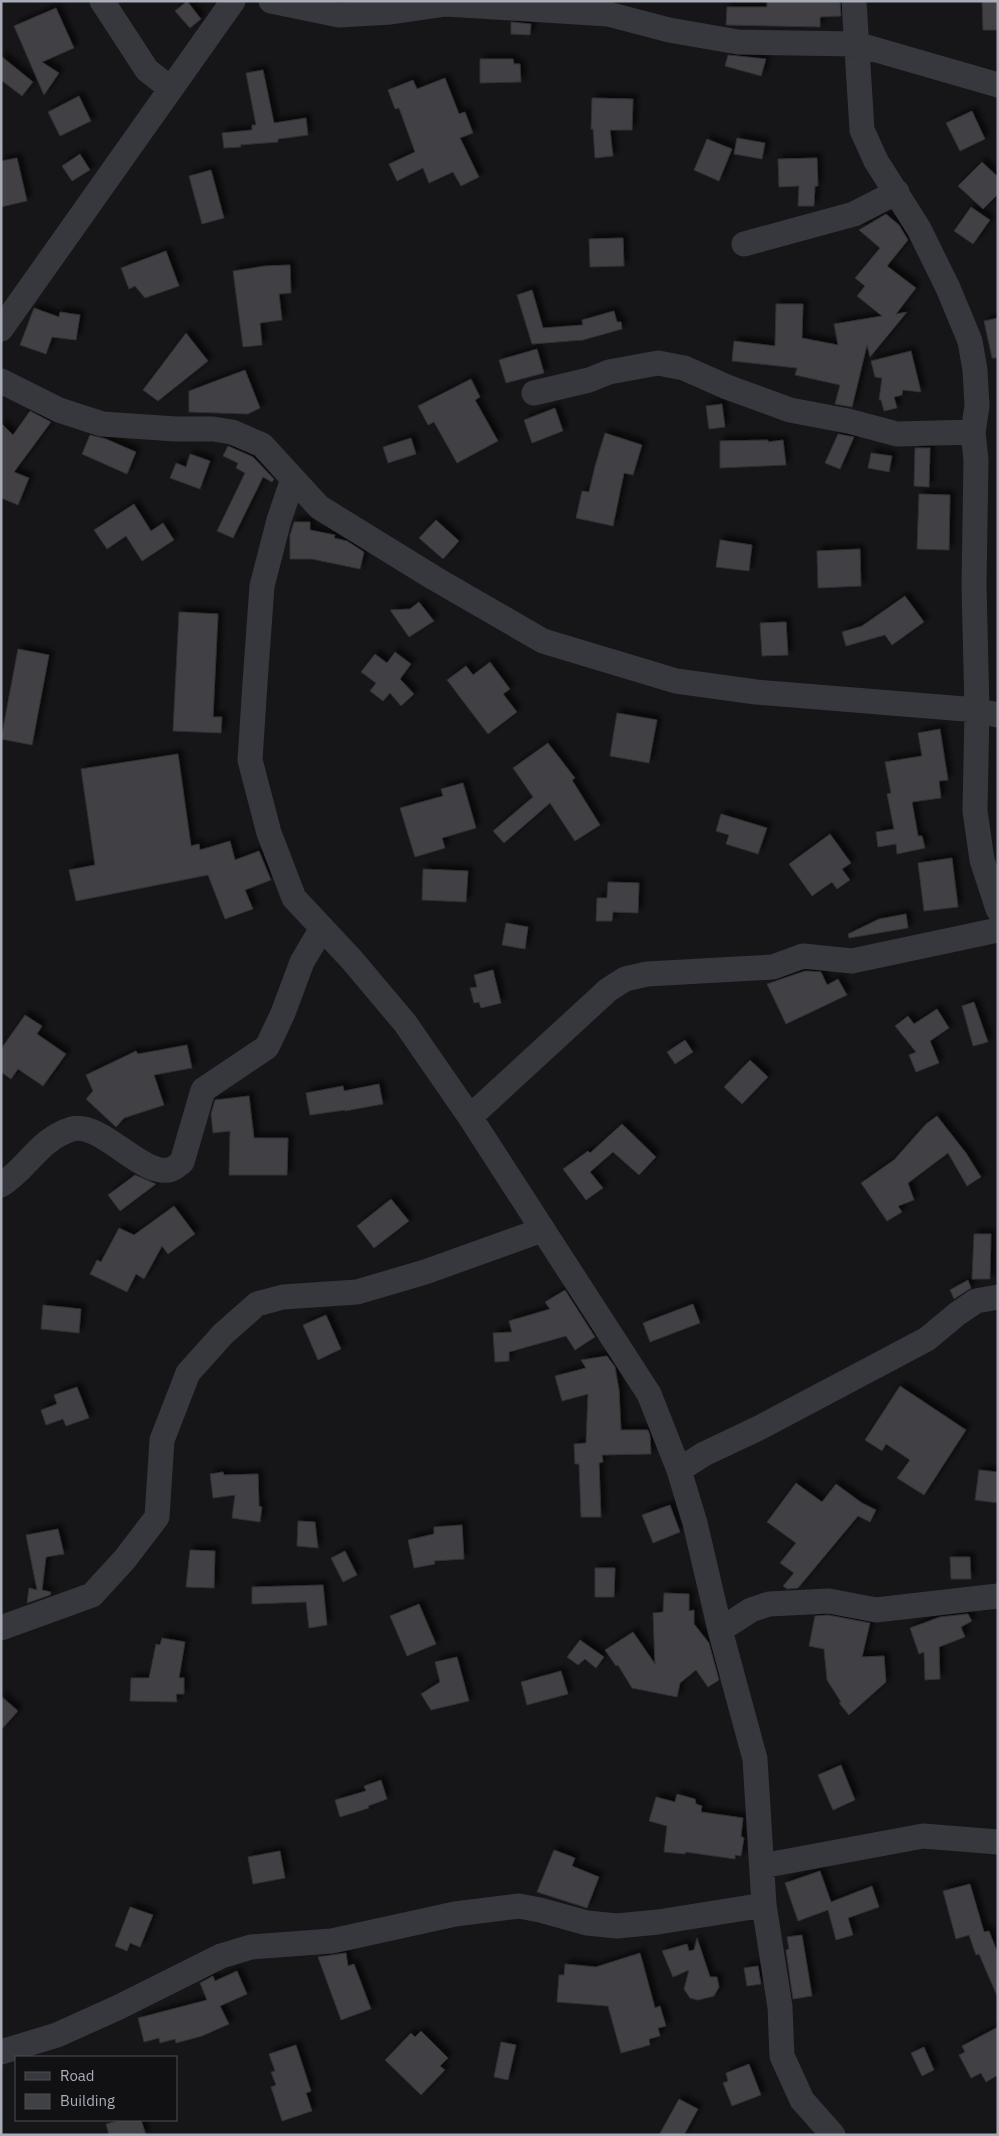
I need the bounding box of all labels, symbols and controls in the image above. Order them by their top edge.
legend [15,2056,178,2121]
text: Road [60,2066,95,2085]
text: Building [60,2091,115,2110]

